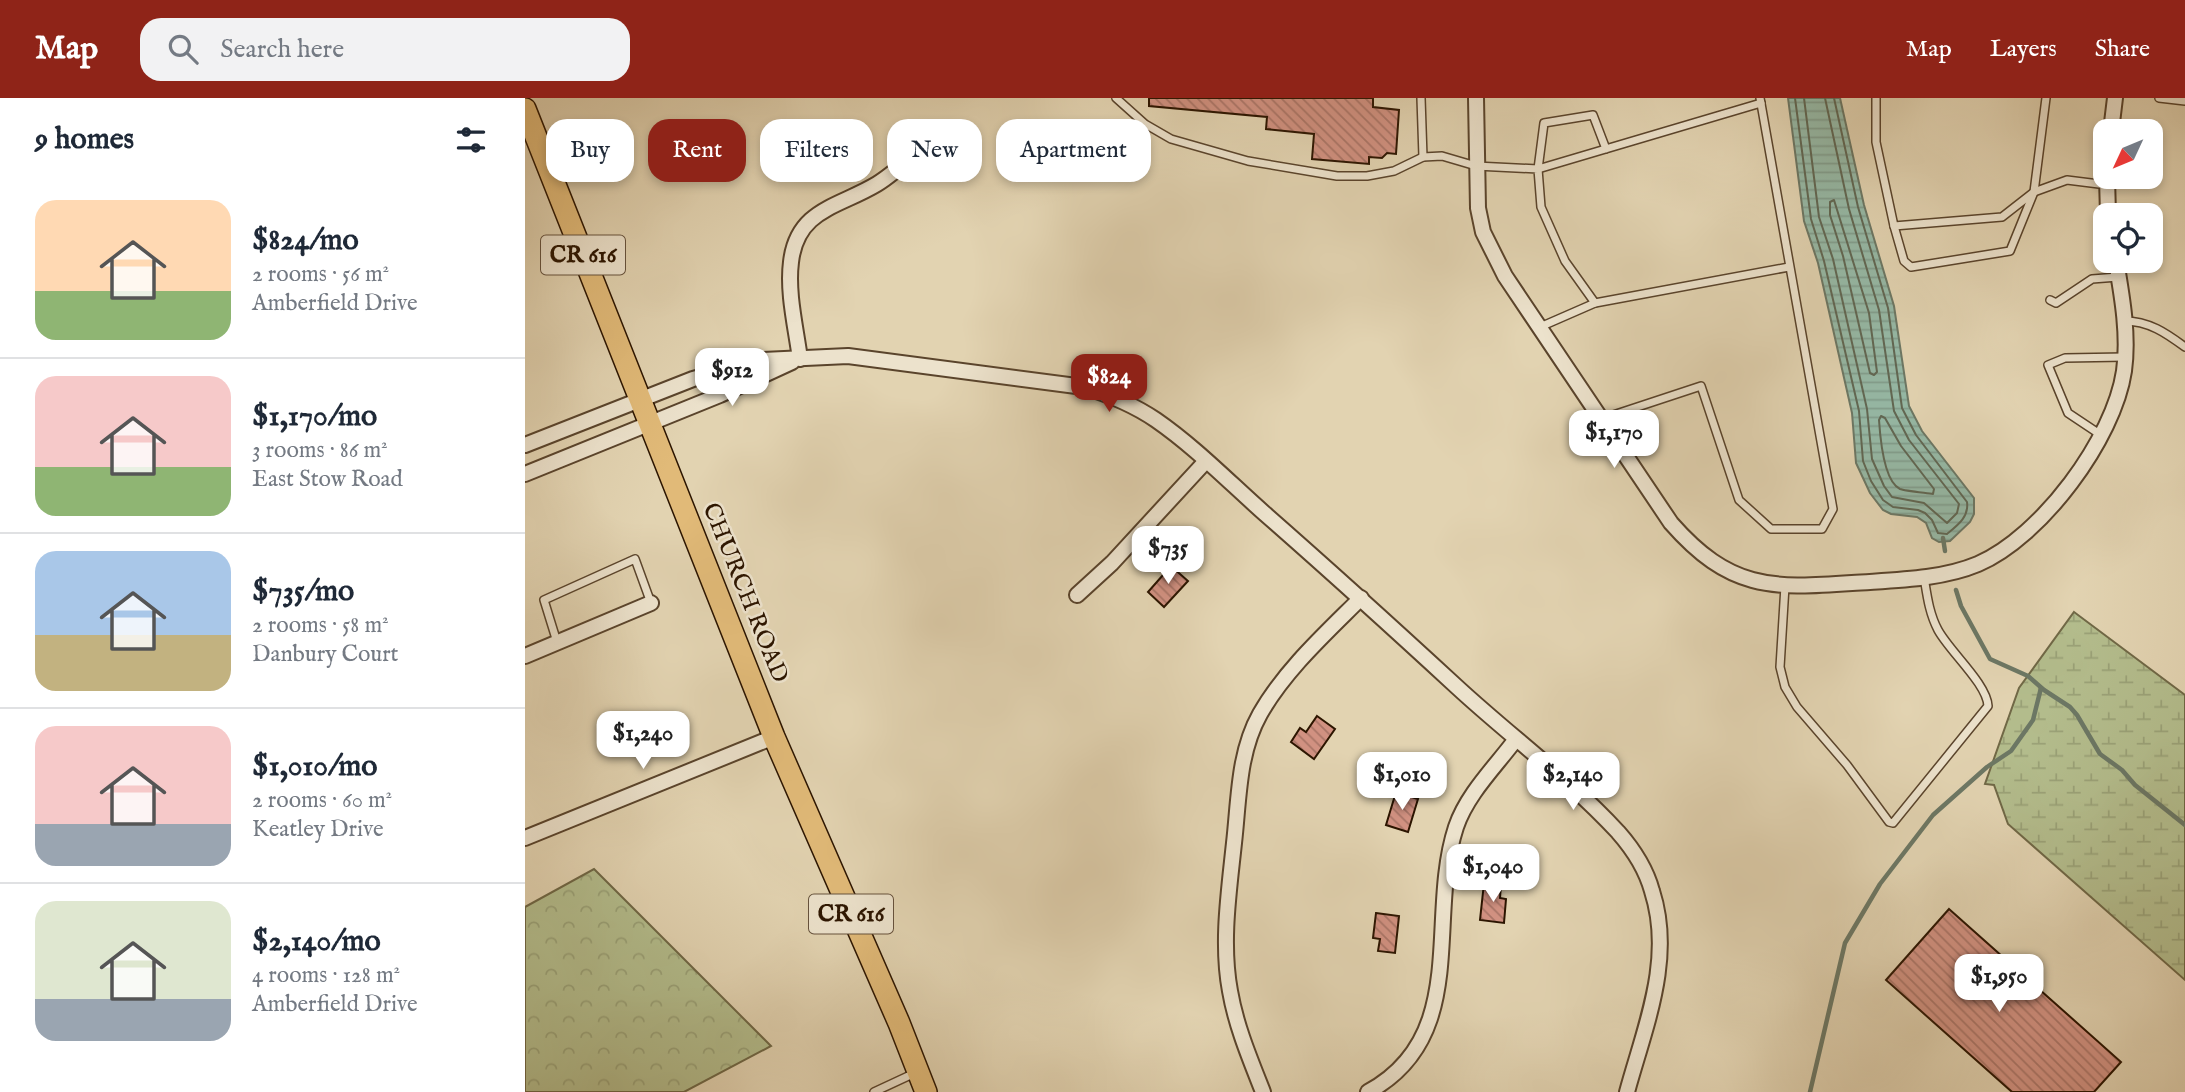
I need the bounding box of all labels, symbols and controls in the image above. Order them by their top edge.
search box [140,18,630,81]
text: Map [35,28,98,70]
icon: search [164,30,202,68]
text: Search here [220,33,344,66]
text: Map [1906,34,1952,65]
text: Layers [1990,34,2057,65]
text: Share [2095,34,2150,65]
chip: Buy [546,119,634,182]
chip: Rent [648,119,746,182]
chip: Filters [760,119,873,182]
chip: New [887,119,982,182]
chip: Apartment [996,119,1151,182]
north arrow [2093,119,2163,189]
map controls [2093,119,2163,273]
text: 9 homes [35,121,134,159]
icon: filters [452,121,490,159]
button: locate [2093,203,2163,273]
text: $824/mo [252,222,359,260]
icon: home [91,228,175,312]
road number: CR 616 [541,236,625,274]
text: 2 rooms · 56 m² [252,260,389,289]
text: Amberfield Drive [252,289,418,318]
pin: $912 [691,348,773,408]
pin: $824 [1068,354,1150,414]
text: $912 [711,356,753,385]
text: $824 [1087,362,1131,391]
text: $1,170/mo [252,398,377,436]
icon: home [91,404,175,488]
pin: $1,170 [1557,410,1671,470]
text: $1,170 [1585,418,1643,447]
text: 3 rooms · 86 m² [252,436,388,465]
text: East Stow Road [252,465,403,494]
street label: CHURCH ROAD [695,498,795,688]
pin: $735 [1127,526,1209,586]
text: $735 [1148,534,1188,563]
text: $735/mo [252,573,354,611]
icon: home [91,579,175,663]
text: 2 rooms · 58 m² [252,611,389,640]
text: Danbury Court [252,640,399,669]
pin: $1,240 [586,712,700,771]
text: $1,240 [613,719,673,748]
text: $1,010/mo [252,748,378,786]
pin: $1,010 [1345,752,1459,812]
pin: $2,140 [1516,752,1630,812]
icon: home [91,754,175,838]
text: $1,010 [1373,760,1431,789]
text: $2,140 [1543,760,1603,789]
text: 2 rooms · 60 m² [252,786,392,815]
text: Keatley Drive [252,815,384,844]
pin: $1,040 [1436,844,1550,904]
text: $1,040 [1462,852,1524,881]
road number: CR 616 [809,894,893,934]
text: $2,140/mo [252,923,381,961]
icon: home [91,929,175,1013]
pin: $1,950 [1942,954,2056,1014]
text: 4 rooms · 128 m² [252,961,400,990]
text: $1,950 [1970,962,2028,991]
text: Amberfield Drive [252,990,418,1019]

